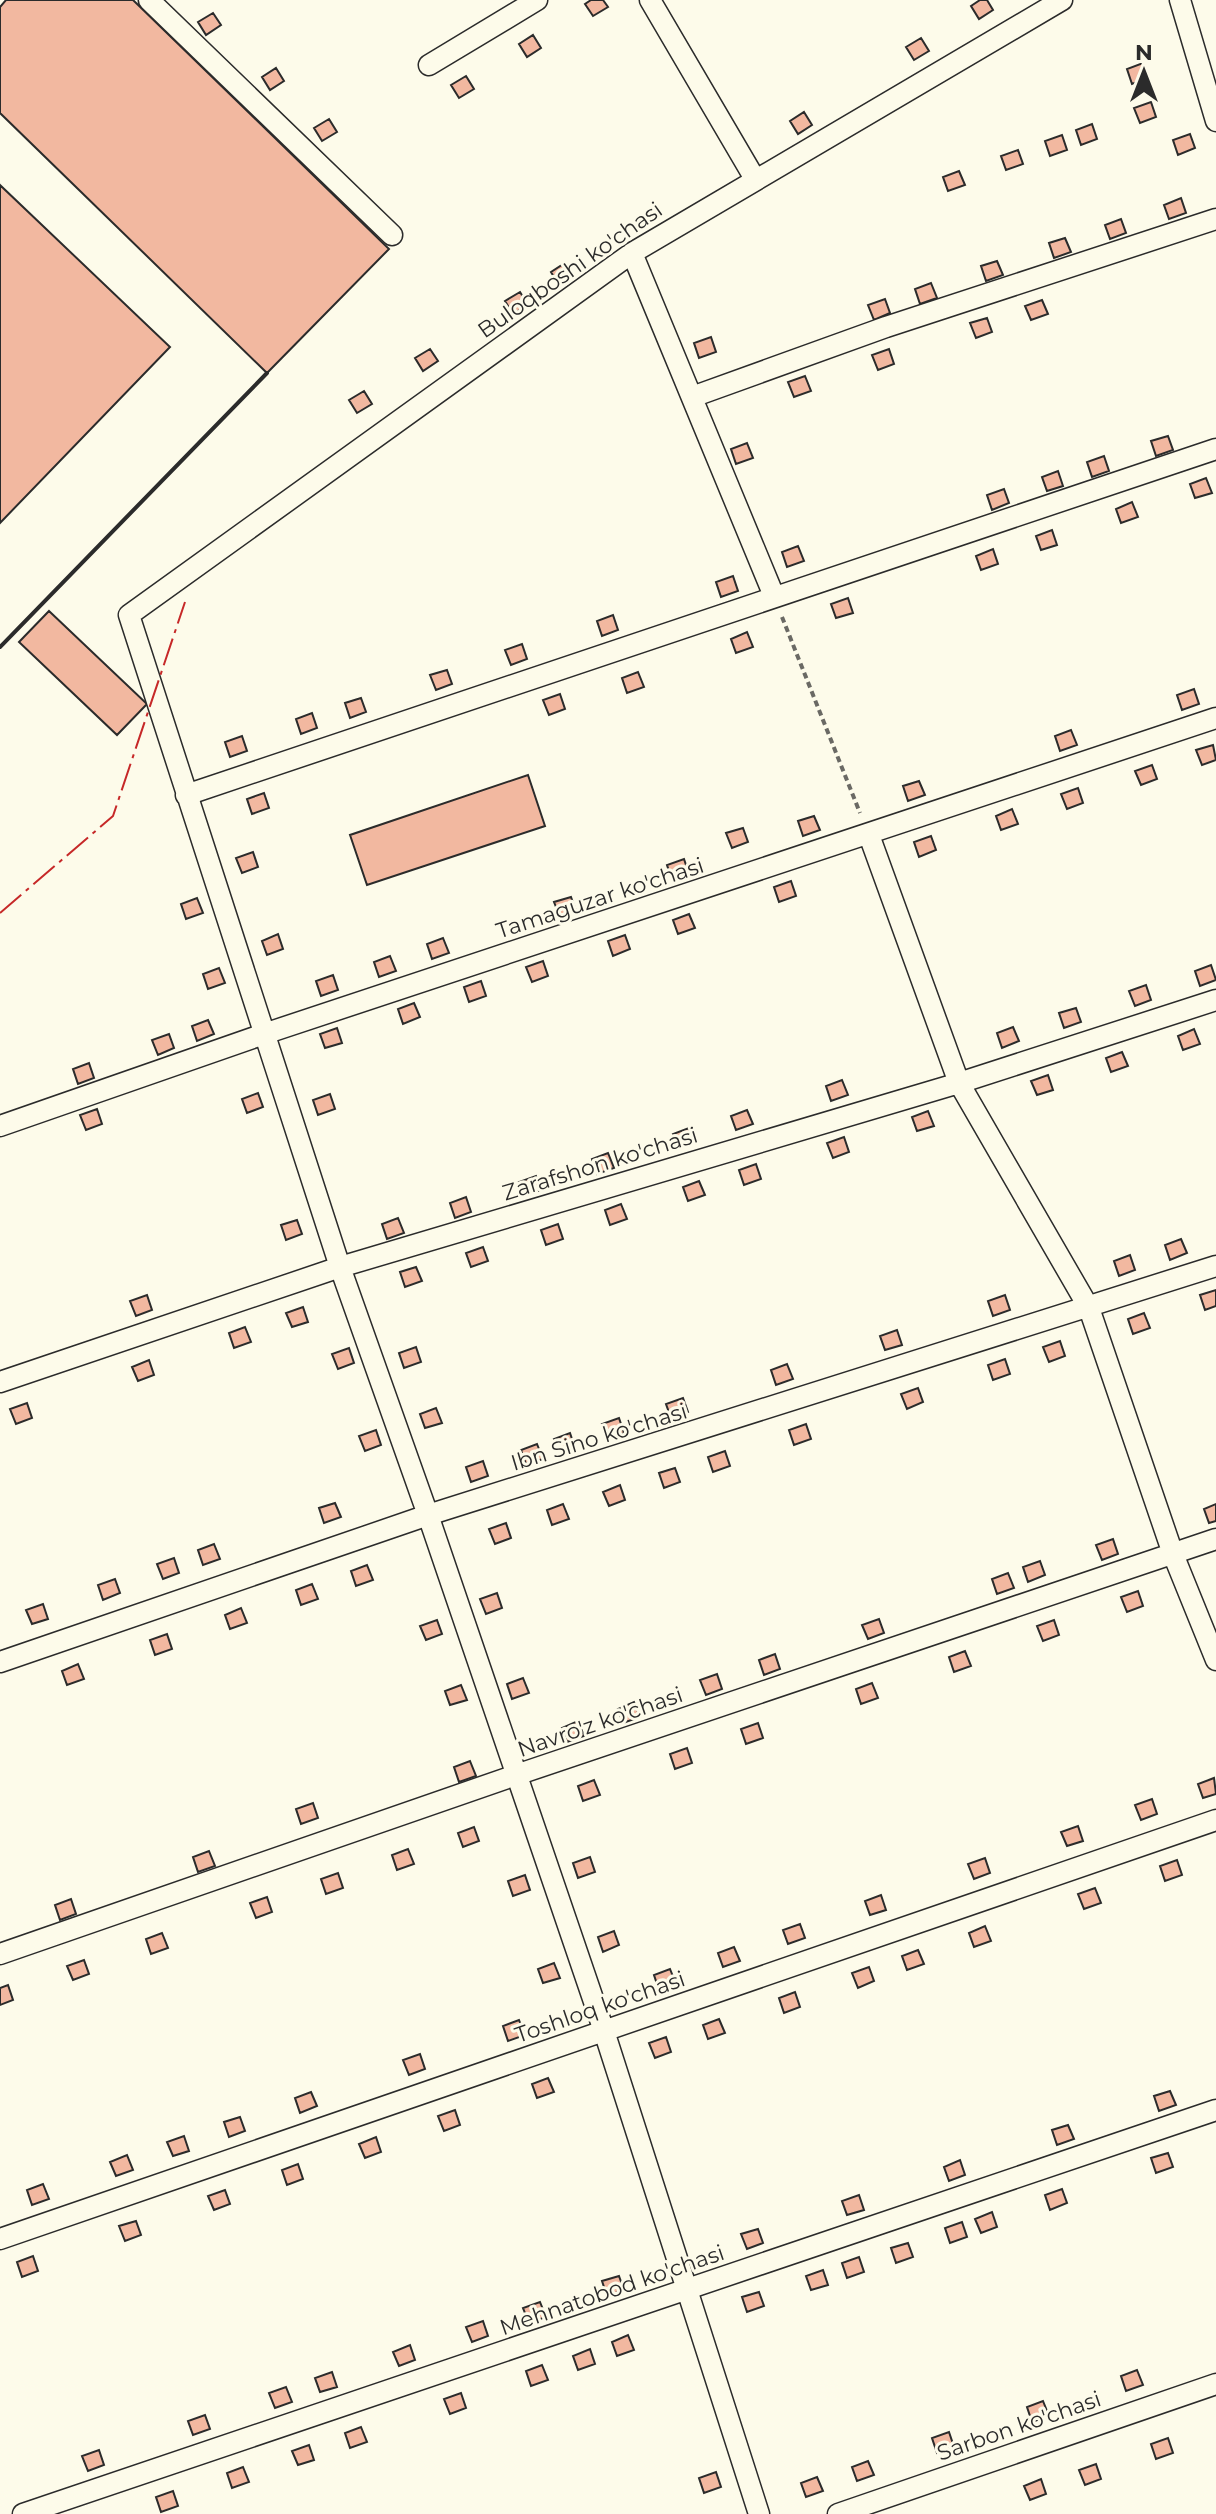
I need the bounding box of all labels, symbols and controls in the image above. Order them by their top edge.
north arrow [1104,32,1184,112]
text: N [1135,39,1153,66]
street label: Buloqboshi ko'chasi [473,196,667,344]
street label: Tamaguzar ko'chasi [493,852,707,944]
street label: Zarafshon ko'chasi [499,1121,701,1207]
street label: Ibn Sino ko'chasi [508,1397,690,1477]
street label: Navro'z ko'chasi [514,1681,686,1763]
street label: Toshloq ko'chasi [511,1965,689,2049]
street label: Mehnatobod ko'chasi [496,2239,728,2341]
street label: Sarbon ko'chasi [934,2385,1104,2467]

